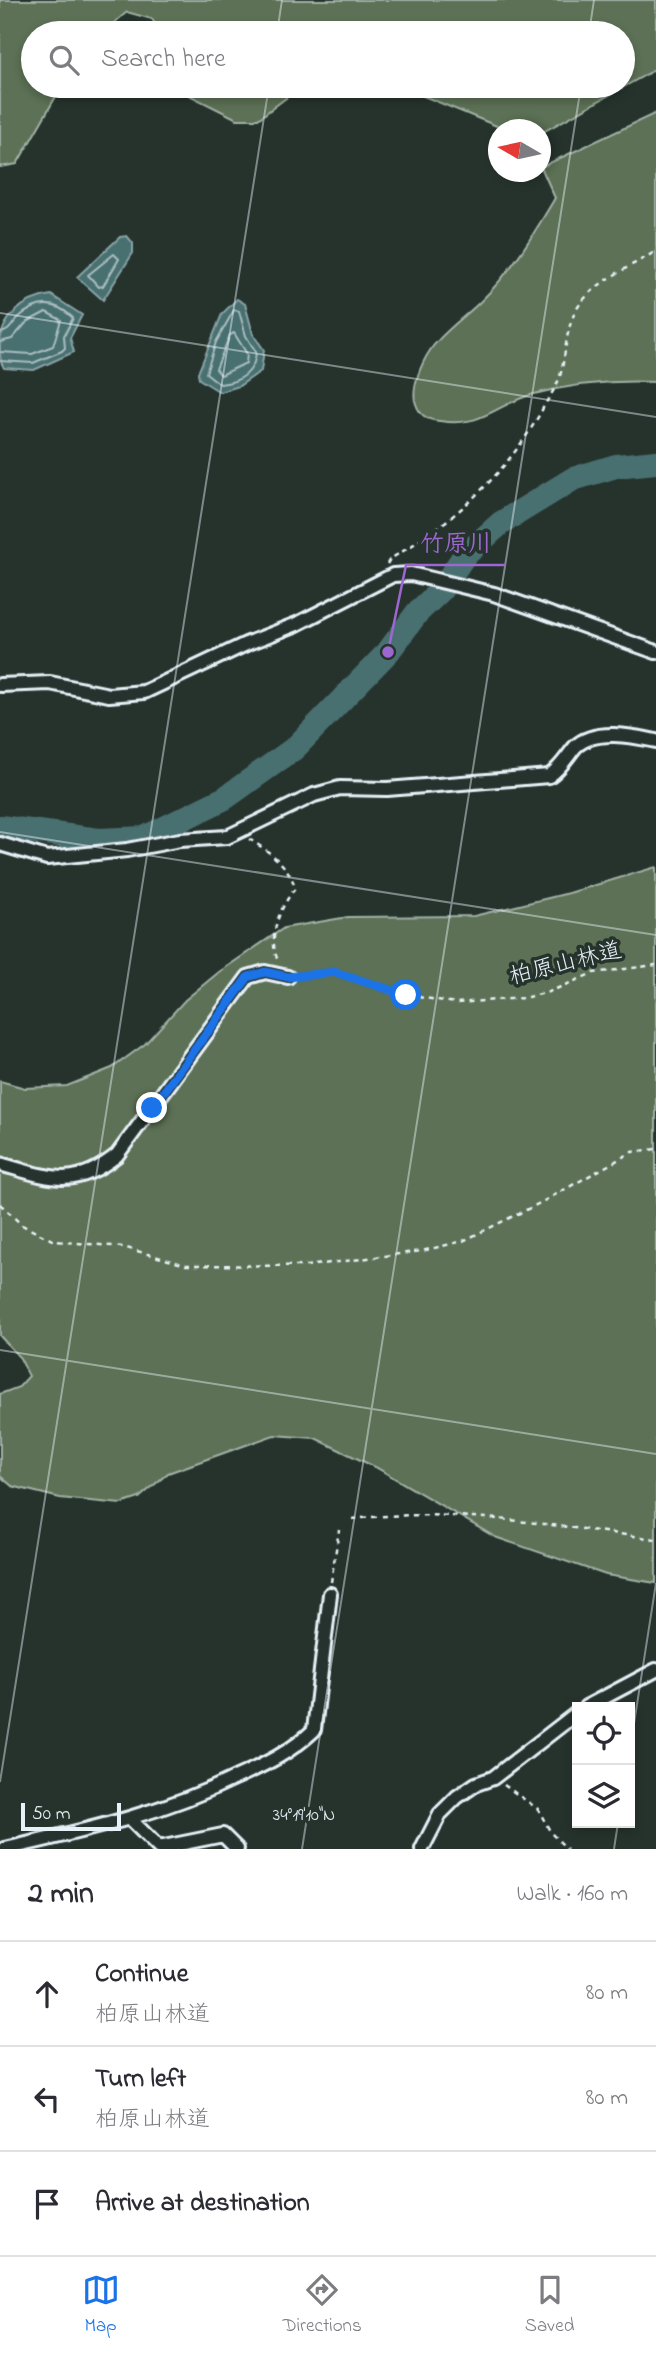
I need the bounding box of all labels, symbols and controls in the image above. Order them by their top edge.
search box [21,21,635,98]
icon: search [45,41,83,79]
text: Search here [101,41,226,79]
north arrow [488,119,551,182]
callout: 竹原川 [406,520,506,565]
text: 竹原川 [420,528,492,563]
street label: 柏原山林道 [506,935,625,994]
route start [390,979,421,1010]
route end [136,1092,167,1123]
map controls [572,1702,635,1828]
button: locate [572,1702,635,1765]
button: layers [572,1765,635,1828]
scale bar [21,1800,121,1832]
text: 50 m [32,1801,71,1828]
text: 34°19'10"N [273,1803,335,1829]
text: 2 min [28,1873,94,1917]
text: Walk · 160 m [516,1878,628,1911]
text: Continue [95,1956,188,1994]
icon: ahead [28,1975,66,2013]
text: 80 m [586,1977,628,2010]
text: 柏原山林道 [95,1999,210,2032]
text: Turn left [95,2061,186,2099]
icon: left [28,2080,66,2118]
text: 80 m [586,2082,628,2115]
text: 柏原山林道 [95,2104,210,2137]
icon: arrive [28,2185,66,2223]
text: Arrive at destination [95,2185,310,2223]
tab: Map [82,2271,120,2340]
tab: Directions [283,2271,362,2340]
tab: Saved [525,2271,574,2340]

